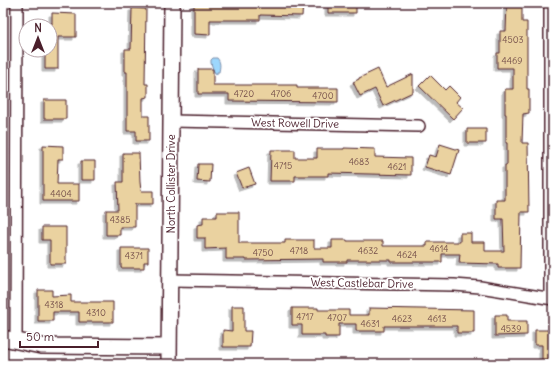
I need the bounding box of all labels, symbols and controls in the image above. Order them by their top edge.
north arrow [18,18,58,58]
text: N [34,21,42,35]
house number: 4503 [502,34,524,45]
house number: 4469 [502,55,522,66]
house number: 4720 [234,88,254,99]
house number: 4706 [271,88,291,99]
house number: 4700 [312,90,334,101]
street label: West Rowell Drive [251,115,339,131]
street label: North Collister Drive [164,134,178,234]
house number: 4683 [349,156,369,167]
house number: 4715 [274,160,292,171]
house number: 4621 [388,161,406,172]
house number: 4404 [50,188,72,199]
house number: 4385 [110,214,130,225]
house number: 4614 [429,243,449,254]
house number: 4718 [290,245,308,256]
house number: 4632 [358,245,378,256]
house number: 4750 [253,247,273,258]
house number: 4624 [397,249,417,260]
house number: 4371 [125,250,143,261]
street label: West Castlebar Drive [310,275,414,291]
house number: 4318 [45,299,63,310]
house number: 4310 [86,307,106,318]
house number: 4717 [296,311,314,322]
house number: 4707 [327,312,347,323]
house number: 4623 [392,313,412,324]
house number: 4613 [427,313,447,324]
house number: 4631 [361,318,379,329]
scale bar [20,323,98,349]
house number: 4539 [501,323,521,334]
text: 50 m [26,329,55,344]

